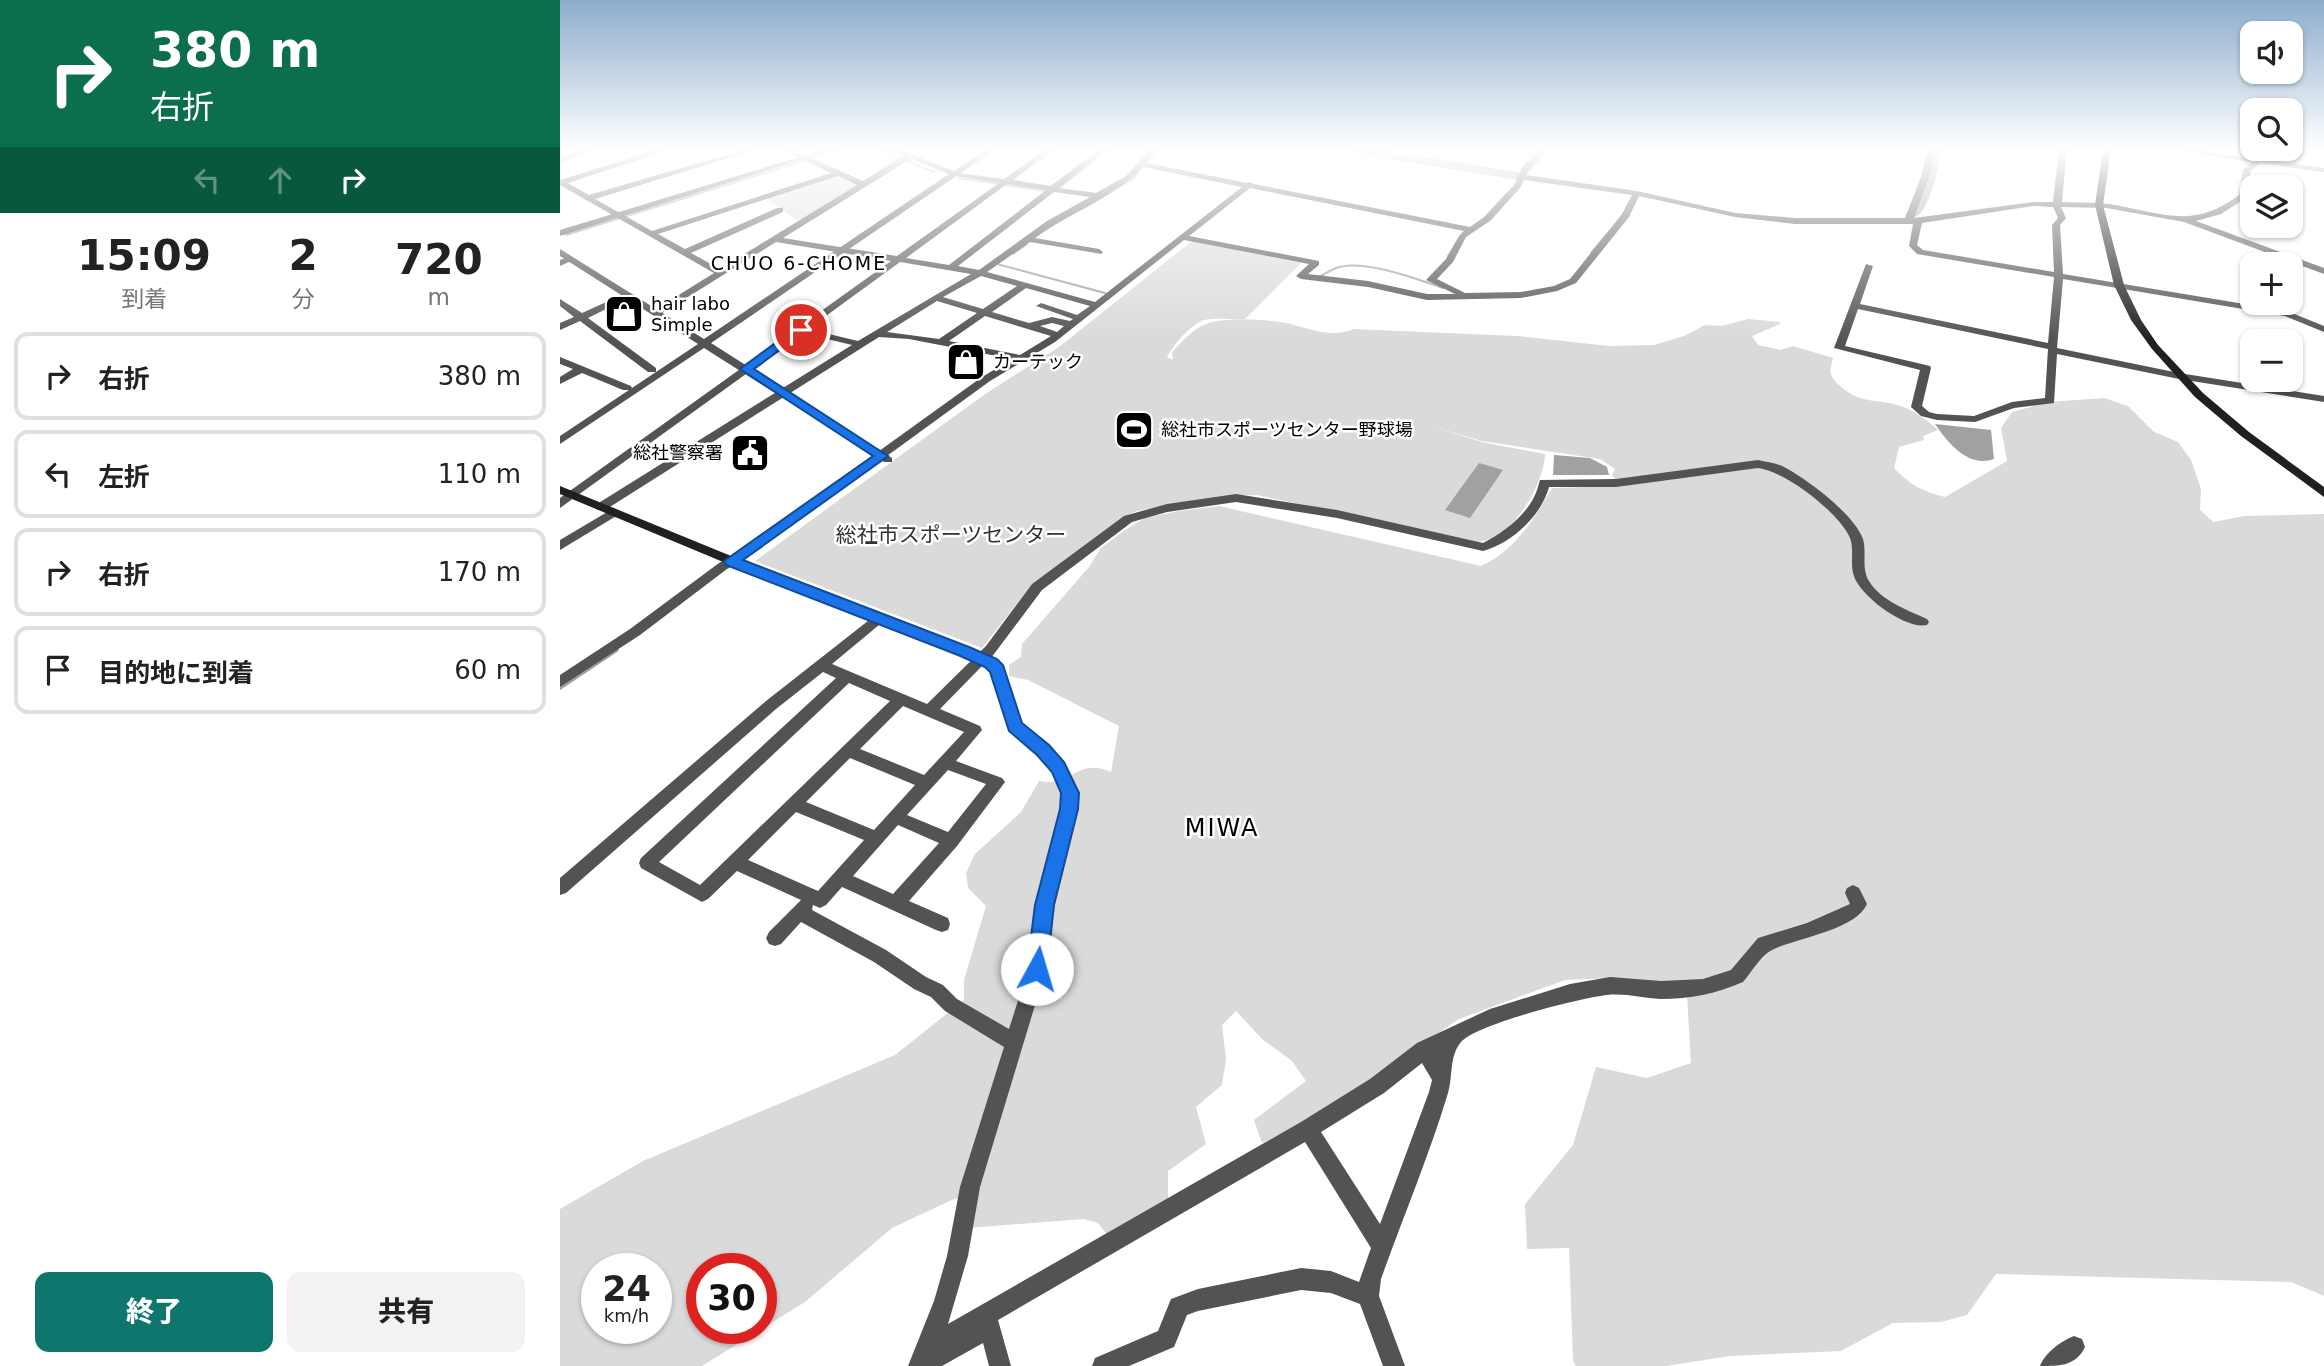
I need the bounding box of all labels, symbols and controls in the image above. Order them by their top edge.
map controls [2240,21,2303,392]
button: sound [2240,21,2303,84]
text: 380 m [150,22,320,79]
icon: right [35,28,126,119]
text: 右折 [150,88,214,126]
button: search [2240,98,2303,161]
icon: left [188,161,226,199]
icon: ahead [261,161,299,199]
icon: right [334,161,372,199]
button: layers [2240,175,2303,238]
text: 15:09 [77,231,211,280]
text: 2 [288,231,318,280]
text: 720 [395,235,483,284]
district label: CHUO 6-CHOME [711,252,887,274]
button: + [2240,252,2303,315]
text: m [428,284,450,310]
text: 到着 [121,286,167,312]
text: 分 [292,286,315,312]
shop icon: hair labo Simple [603,293,645,335]
place label: hair labo Simple [651,293,730,335]
pin [771,300,831,360]
icon: arrive [782,311,820,349]
button: − [2240,329,2303,392]
shop icon: カーテック [945,341,987,383]
place label: カーテック [993,351,1083,372]
icon: right [39,357,77,395]
text: 380 m [438,361,521,391]
text: 右折 [98,364,150,394]
sports icon: 総社市スポーツセンター野球場 [1113,409,1155,451]
place label: 総社市スポーツセンター野球場 [1161,419,1413,440]
public building icon: 総社警察署 [729,432,771,474]
place label: 総社警察署 [633,442,723,463]
icon: left [39,455,77,493]
text: 110 m [438,459,521,489]
text: 左折 [98,462,150,492]
park label: 総社市スポーツセンター [836,523,1066,547]
icon: right [39,553,77,591]
text: 170 m [438,557,521,587]
text: 右折 [98,560,150,590]
icon: arrive [39,651,77,689]
text: 60 m [454,655,521,685]
text: 目的地に到着 [98,658,254,688]
district label: MIWA [1185,814,1259,842]
position arrow [1000,932,1074,1006]
speed limit sign: 30 [686,1253,777,1344]
text: 24 [602,1269,651,1309]
button: 終了 [35,1272,273,1352]
button: 共有 [287,1272,525,1352]
text: km/h [604,1305,649,1326]

